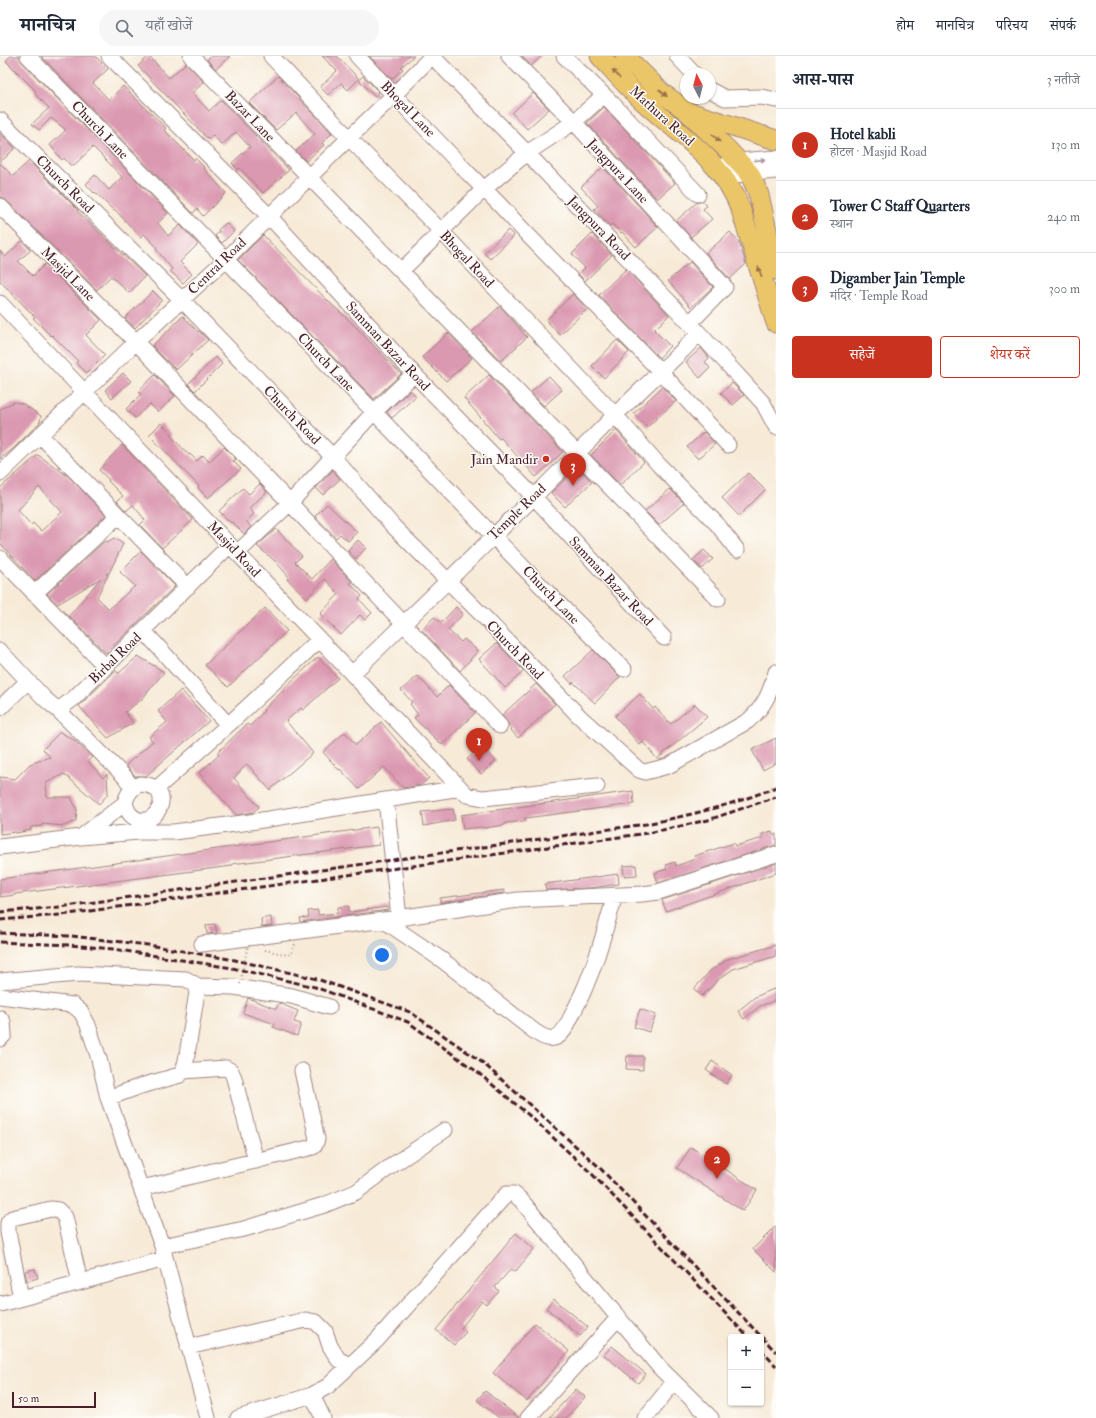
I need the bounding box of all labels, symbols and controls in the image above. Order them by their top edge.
search box [99,10,379,46]
text: मानचित्र [20,13,75,37]
text: यहाँ खोजें [145,16,192,35]
icon: search [113,17,135,39]
text: होम [896,17,914,34]
text: मानचित्र [936,17,974,34]
text: परिचय [996,17,1028,34]
text: संपर्क [1050,17,1076,34]
north arrow [680,68,716,104]
one-way arrow [612,69,621,79]
text: आस-पास [792,69,853,90]
text: 3 नतीजे [1047,72,1080,88]
street label: Bhogal Lane [377,77,439,141]
street label: Mathura Road [626,82,698,150]
street label: Bazar Lane [221,87,279,145]
one-way arrow [658,88,668,97]
street label: Church Lane [68,97,132,163]
text: Hotel kabli [830,125,896,144]
one-way arrow [711,133,720,142]
street label: Jangpura Lane [582,134,652,208]
text: 1 [803,137,807,153]
text: 130 m [1051,137,1080,153]
text: होटल · Masjid Road [830,144,927,160]
street label: Church Road [32,151,98,217]
one-way arrow [754,156,766,163]
street label: Jangpura Road [563,192,634,264]
text: Tower C Staff Quarters [830,197,970,216]
text: 2 [802,209,808,225]
text: 240 m [1047,209,1080,225]
text: स्थान [830,216,853,232]
street label: Bhogal Road [436,227,498,291]
street label: Central Road [184,234,250,298]
street label: Masjid Lane [37,243,99,305]
one-way arrow [757,266,763,278]
text: Digamber Jain Temple [830,269,965,288]
text: 3 [803,281,808,297]
text: 300 m [1049,281,1080,297]
text: मंदिर · Temple Road [830,288,928,304]
street label: Samman Bazar Road [342,298,434,394]
street label: Church Lane [294,329,358,395]
button: सहेजें [792,336,932,378]
button: शेयर करें [940,336,1080,378]
street label: Church Road [260,382,324,448]
place label: Jain Mandir [470,451,539,468]
pin: 3 [560,453,586,486]
marker: Jain Mandir [541,454,551,464]
street label: Temple Road [485,480,550,544]
street label: Masjid Road [204,518,264,580]
street label: Samman Bazar Road [565,533,657,629]
street label: Church Lane [519,562,583,628]
street label: Church Road [483,617,547,683]
street label: Birbal Road [85,629,145,687]
pin: 1 [466,728,492,761]
your location [372,945,392,965]
pin: 2 [704,1146,730,1179]
map controls [728,1334,764,1406]
button: + [728,1334,764,1370]
button: − [728,1370,764,1406]
scale bar [12,1390,96,1409]
text: 50 m [18,1392,39,1405]

